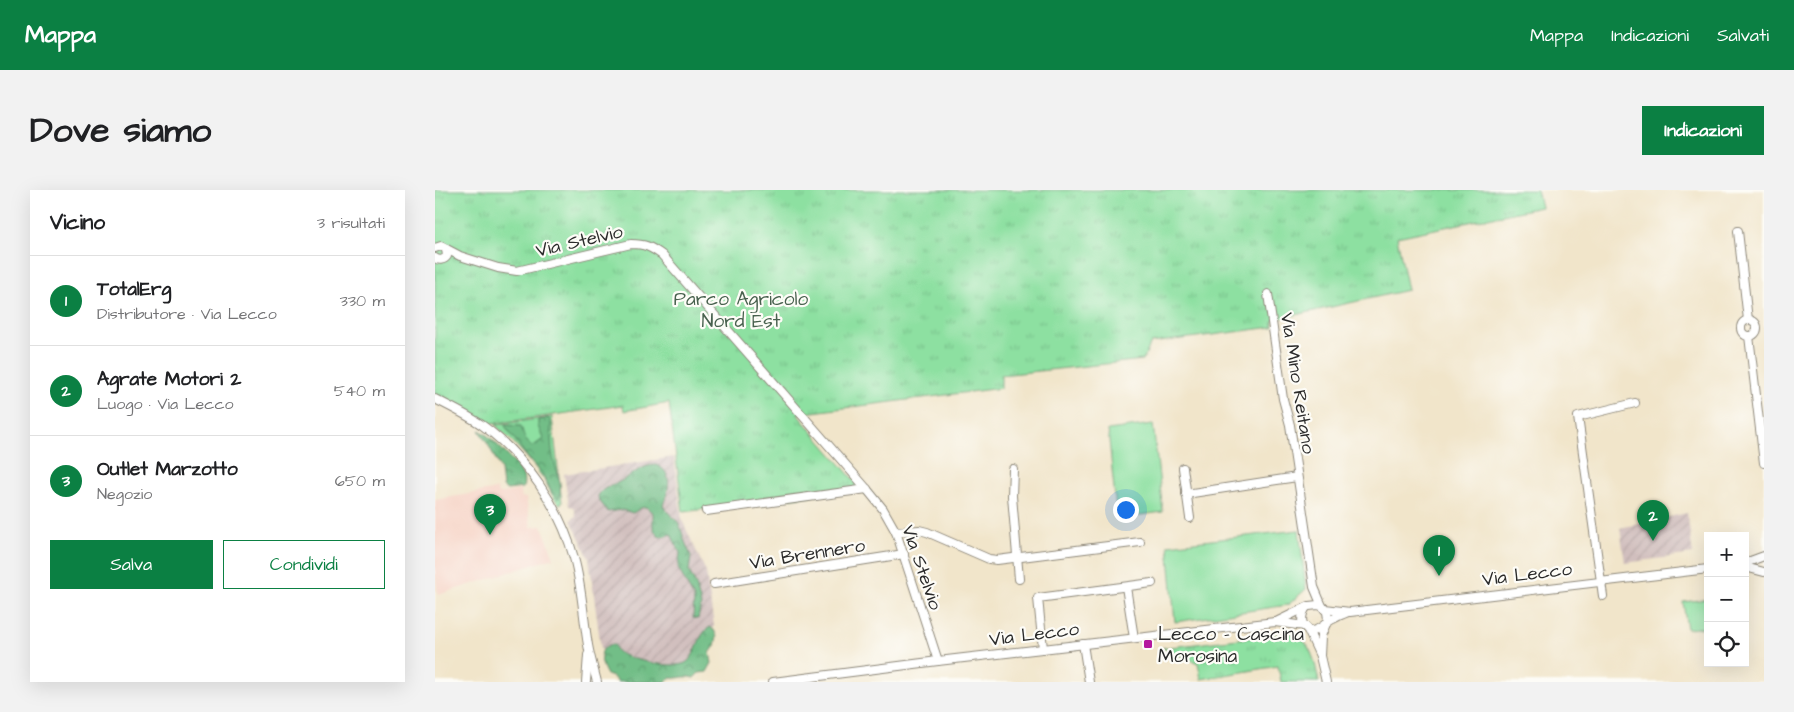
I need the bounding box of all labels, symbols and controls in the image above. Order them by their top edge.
text: Mappa [25,18,96,52]
text: Mappa [1530,23,1583,48]
text: Indicazioni [1611,23,1689,48]
text: Salvati [1717,23,1769,48]
text: Dove siamo [30,106,211,155]
button: Indicazioni [1642,106,1764,155]
text: Vicino [50,208,105,237]
text: 3 risultati [317,212,385,234]
street label: Via Stelvio [533,218,626,265]
text: TotalErg [97,276,171,303]
park label: Parco Agricolo Nord Est [674,286,808,335]
text: 1 [65,290,67,312]
text: 330 m [340,290,385,312]
text: Distributore · Via Lecco [97,303,277,325]
street label: Via Mino Reitano [1273,311,1322,456]
text: Agrate Motori 2 [97,366,241,393]
text: 2 [61,380,71,402]
text: 540 m [334,380,385,402]
text: Luogo · Via Lecco [97,393,234,415]
text: Outlet Marzotto [97,456,238,483]
text: 3 [62,470,70,492]
text: 650 m [335,470,385,492]
text: Negozio [97,483,152,505]
pin: 3 [474,494,506,535]
your location [1113,497,1139,523]
pin: 2 [1637,500,1669,541]
street label: Via Stelvio [894,521,949,614]
street label: Via Brennero [747,532,867,577]
map controls [1704,532,1749,667]
button: + [1704,532,1749,577]
pin: 1 [1423,535,1455,576]
button: Salva [50,540,213,589]
button: Condividi [223,540,385,589]
street label: Via Lecco [1481,556,1574,593]
button: − [1704,577,1749,622]
street label: Via Lecco [988,616,1081,653]
place label: Lecco - Cascina Morosina [1158,621,1304,670]
button: locate [1704,622,1749,667]
marker: Lecco - Cascina Morosina [1142,638,1154,650]

